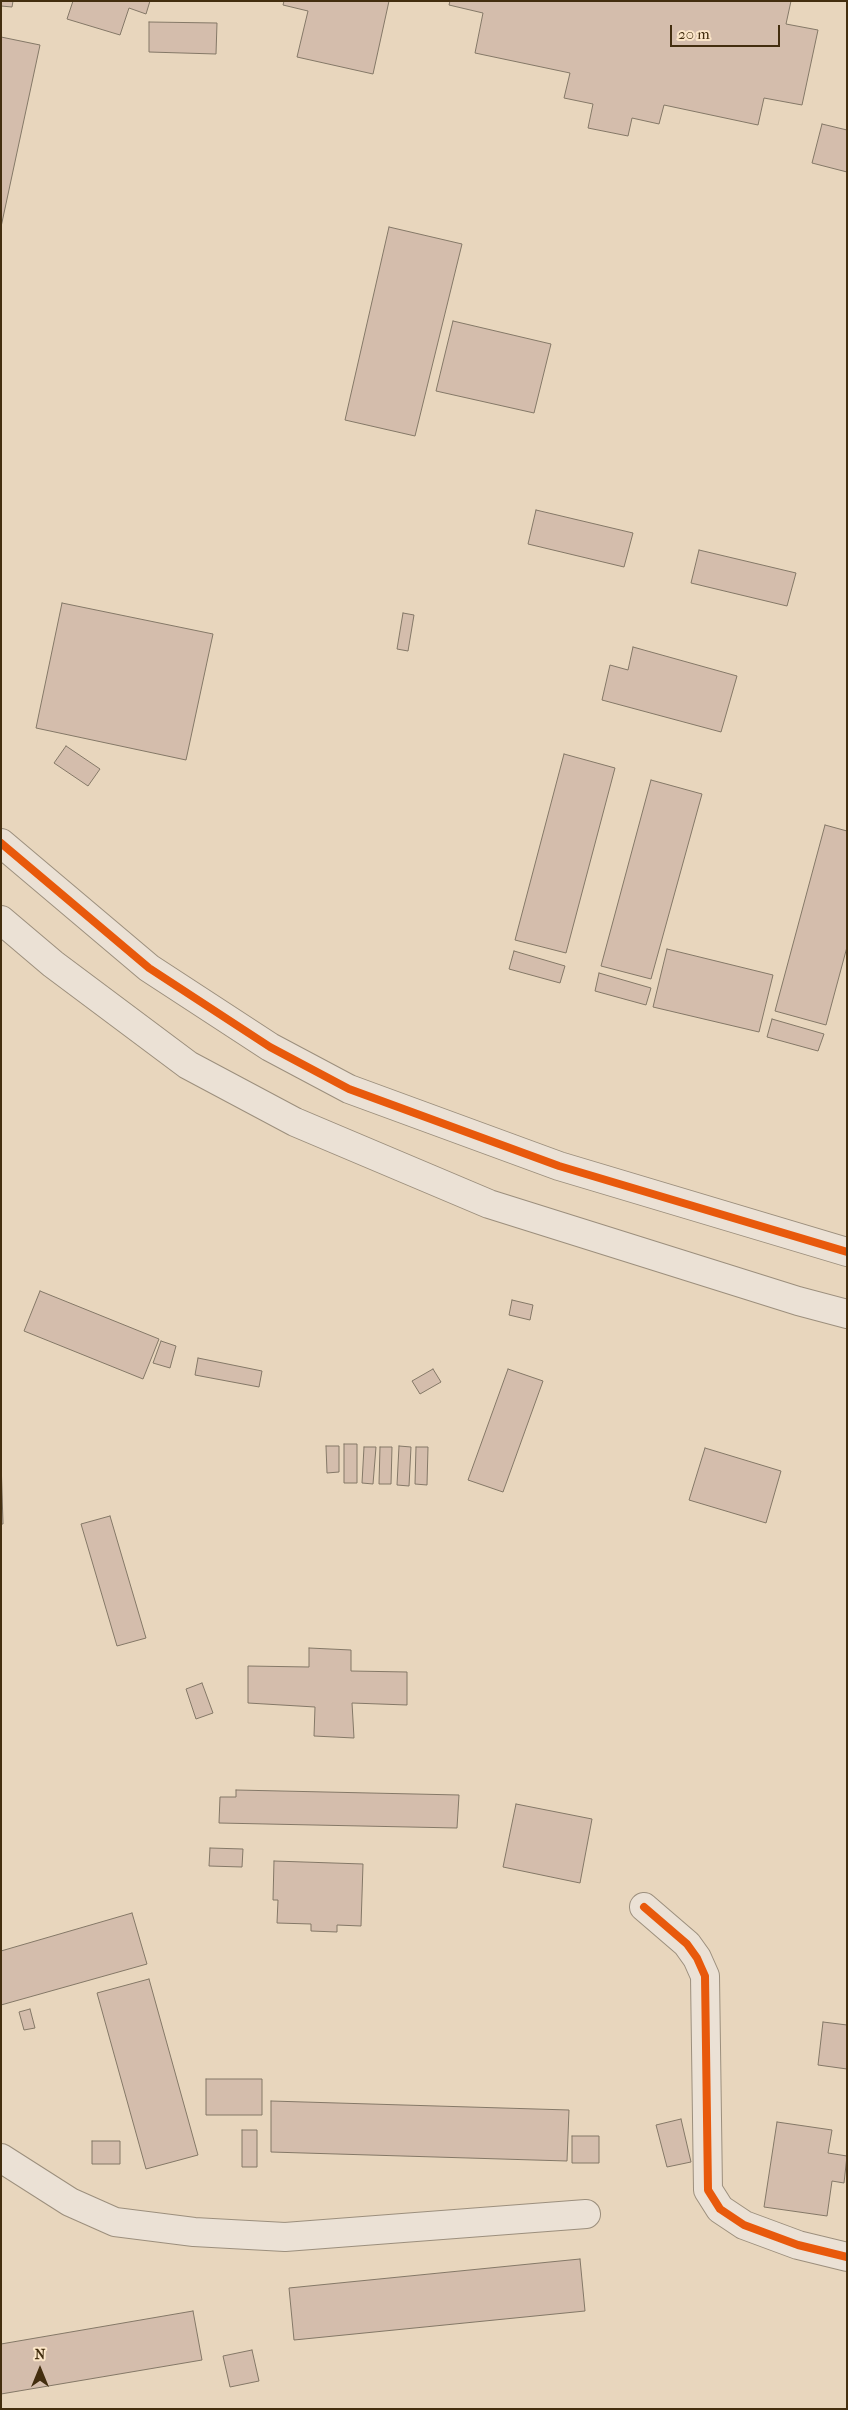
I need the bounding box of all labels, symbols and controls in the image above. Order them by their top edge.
scale bar [673,15,783,47]
text: 20 m [678,25,710,43]
north arrow [15,2345,65,2395]
text: N [35,2346,45,2363]

